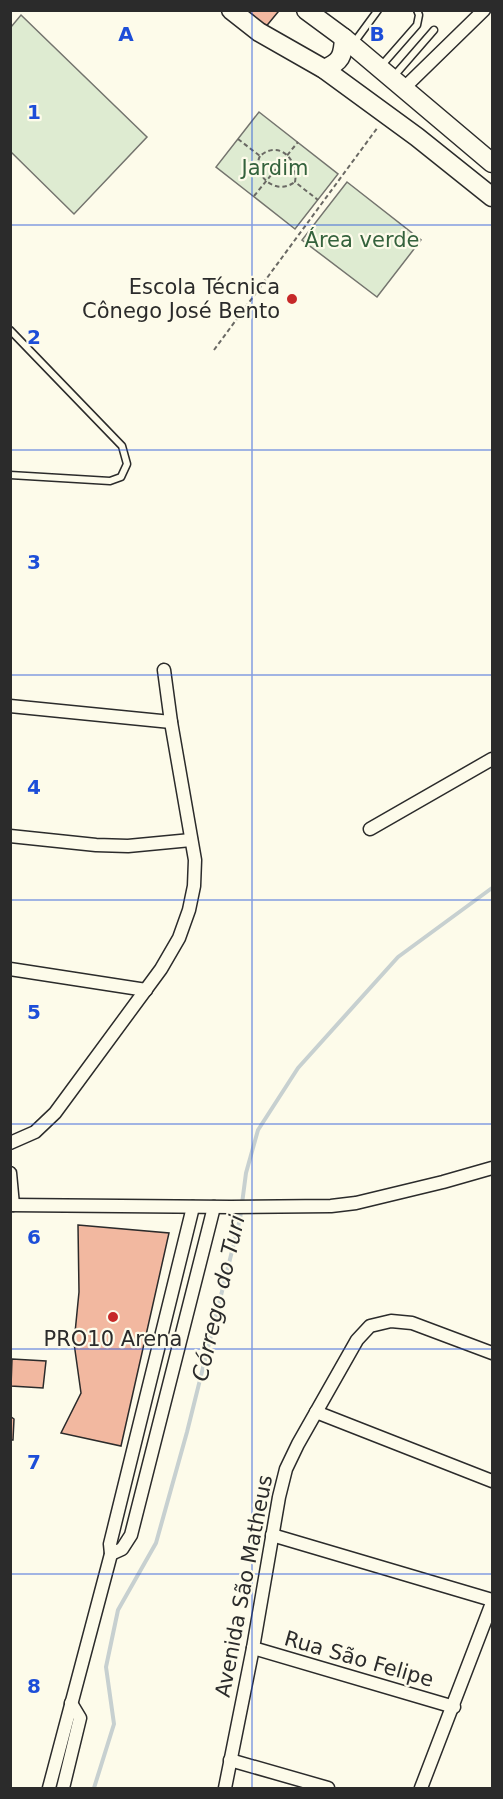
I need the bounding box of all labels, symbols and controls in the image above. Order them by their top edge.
text: A [118,22,134,46]
text: B [369,22,385,46]
text: 1 [27,100,41,124]
park label: Jardim [240,156,308,180]
park label: Área verde [305,227,419,252]
place label: Escola Técnica Cônego José Bento [82,275,280,323]
marker: Escola Técnica Cônego José Bento [285,292,299,306]
text: 2 [27,325,41,349]
text: 3 [27,550,41,574]
text: 4 [27,775,41,799]
text: 5 [27,1000,41,1024]
water label: Córrego do Turi [187,1213,250,1384]
text: 6 [27,1225,41,1249]
marker: PRO10 Arena [106,1310,120,1324]
place label: PRO10 Arena [44,1327,182,1351]
text: 7 [27,1450,41,1474]
street label: Avenida São Matheus [211,1473,277,1699]
street label: Rua São Felipe [282,1626,436,1692]
text: 8 [27,1674,41,1698]

